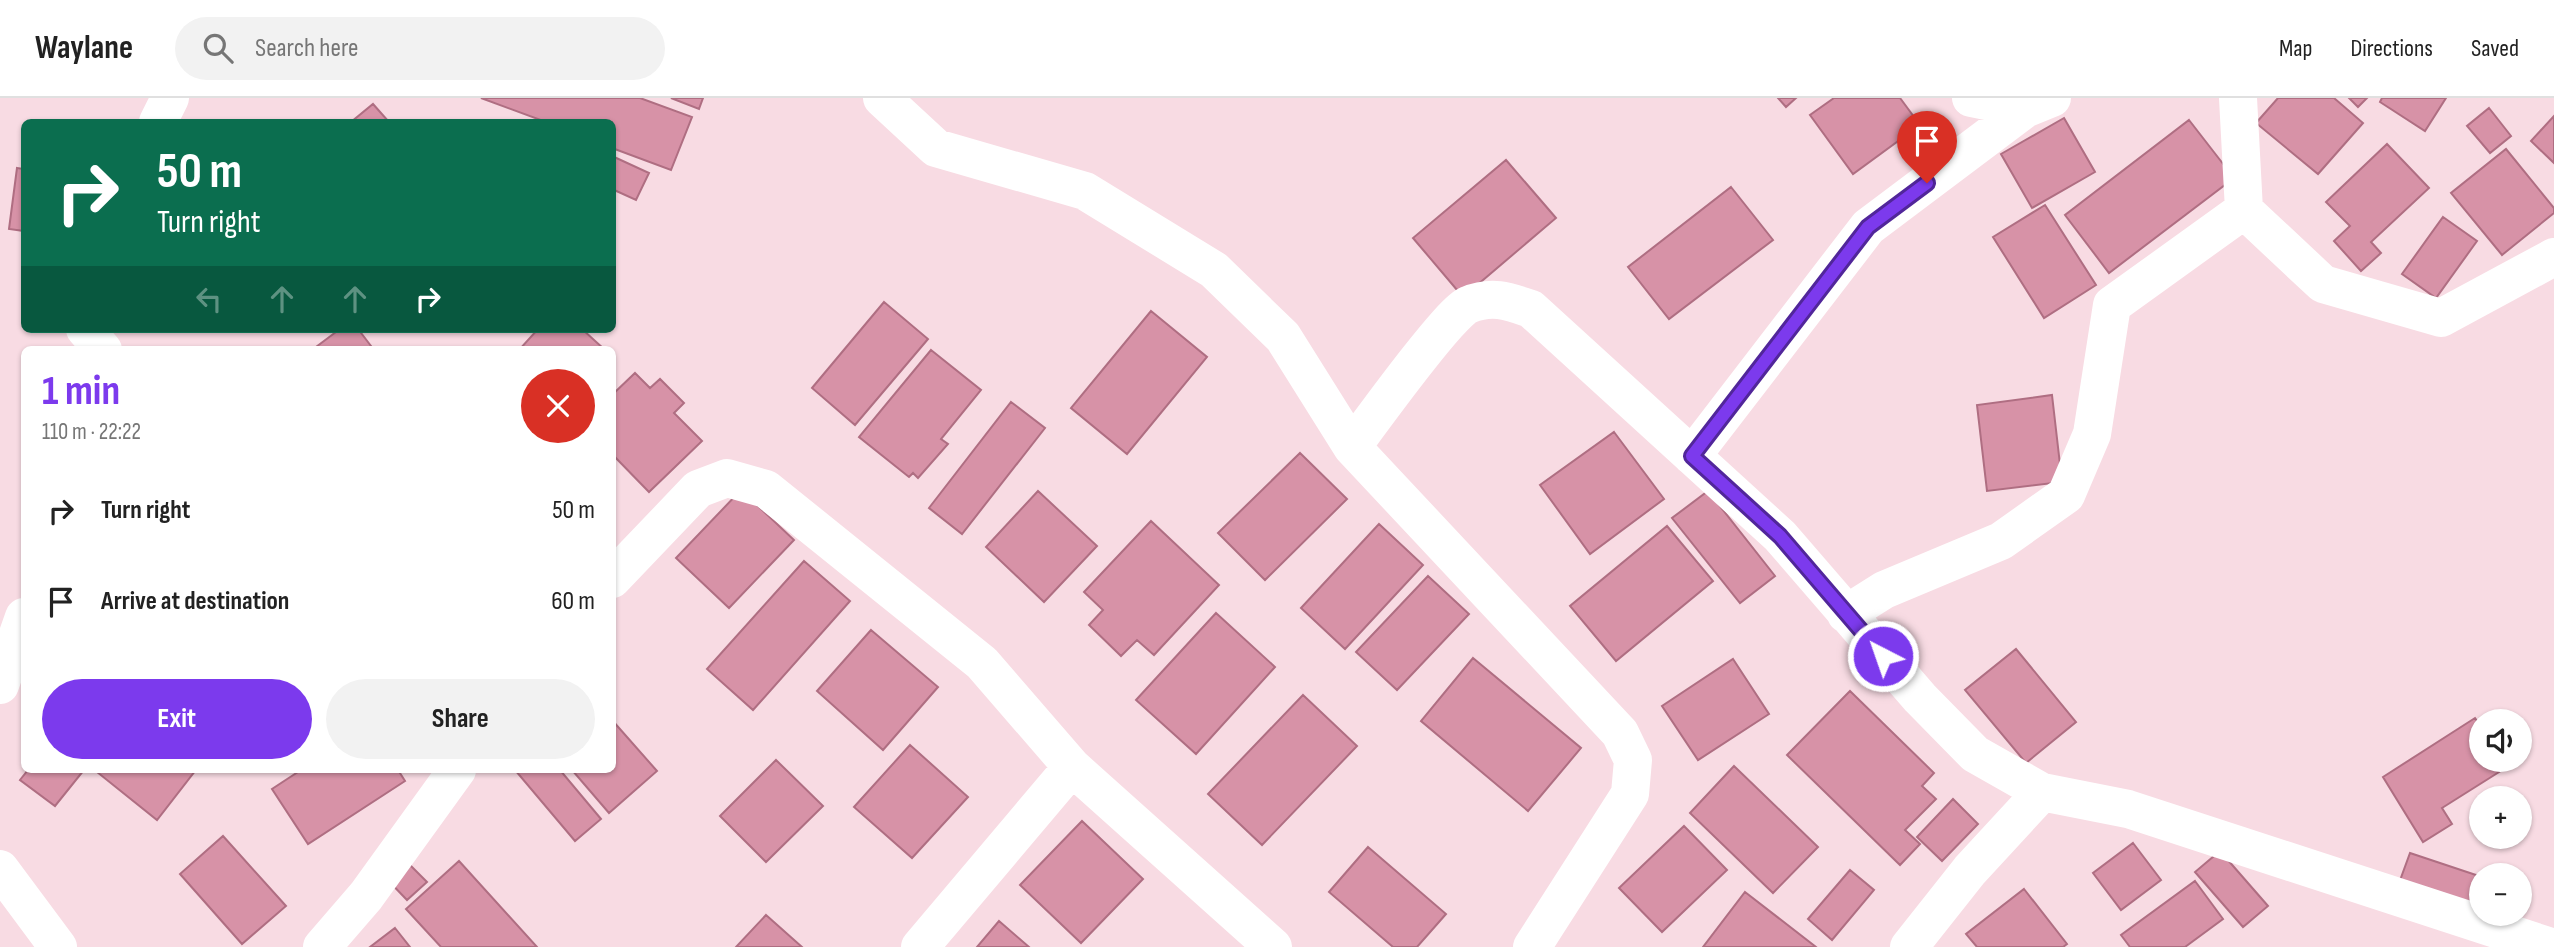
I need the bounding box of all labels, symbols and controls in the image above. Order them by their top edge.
search box [175,17,665,80]
text: Waylane [35,28,133,68]
icon: search [199,29,237,67]
text: Search here [255,33,358,64]
text: Map [2279,34,2312,63]
text: Directions [2350,34,2433,63]
text: Saved [2471,34,2519,63]
pin [1897,111,1957,183]
icon: arrive [1908,122,1946,160]
text: 50 m [157,143,242,202]
icon: right [42,147,133,238]
text: Turn right [157,203,261,242]
icon: left [190,280,228,318]
icon: ahead [263,280,301,318]
icon: ahead [336,280,374,318]
icon: right [409,280,447,318]
text: 1 min [42,366,120,417]
button: close [521,369,595,443]
text: 110 m · 22:22 [42,418,141,446]
icon: right [42,492,80,530]
text: Turn right [101,495,190,526]
text: 50 m [552,495,595,526]
icon: arrive [42,583,80,621]
text: Arrive at destination [101,586,289,617]
text: 60 m [551,586,595,617]
position arrow [1846,619,1920,693]
button: Exit [42,679,312,759]
button: Share [326,679,595,759]
map controls [2469,709,2532,926]
button: sound [2469,709,2532,772]
button: + [2469,786,2532,849]
button: − [2469,863,2532,926]

